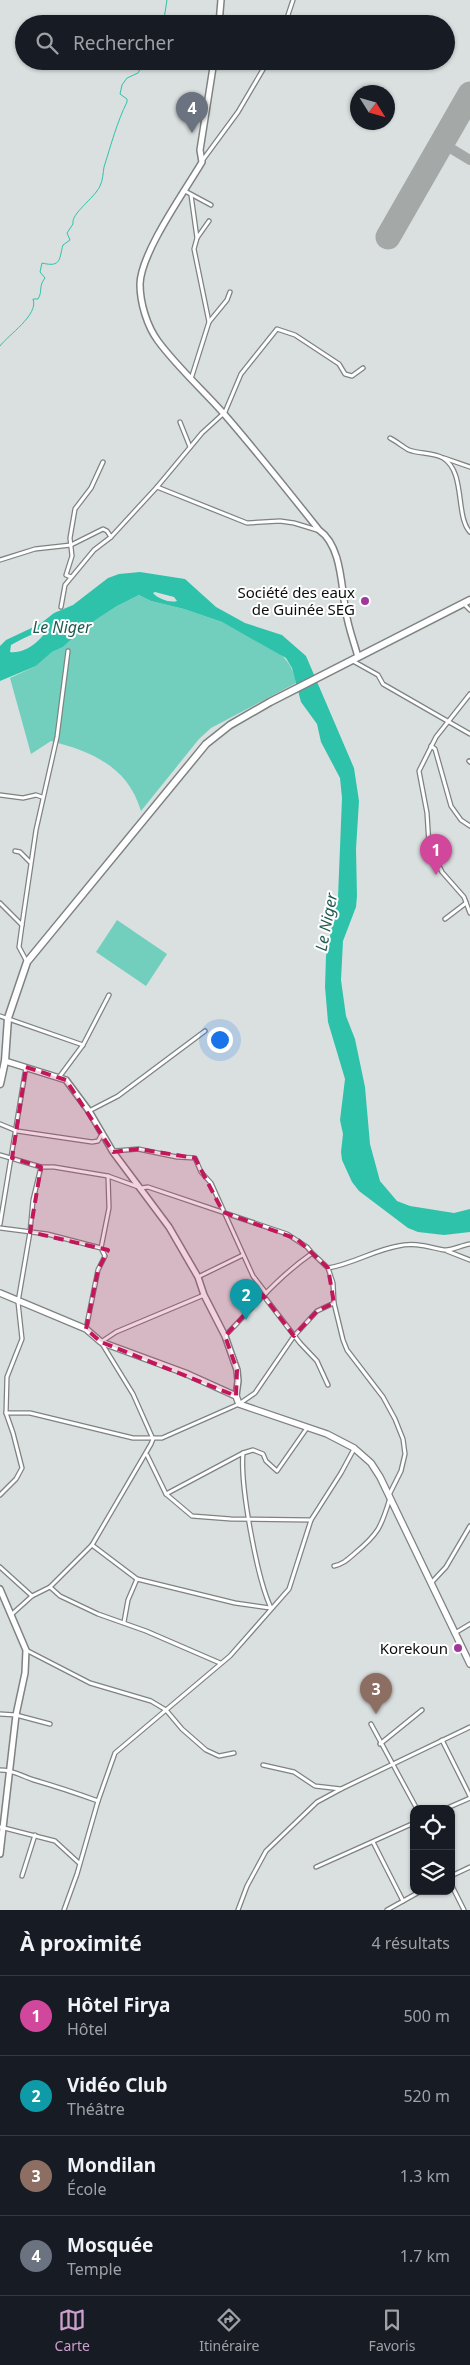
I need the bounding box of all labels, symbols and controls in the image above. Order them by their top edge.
search box [15,15,455,70]
icon: search [33,29,61,57]
text: Rechercher [73,30,174,56]
north arrow [350,85,395,130]
pin: 4 [176,92,208,133]
place label: Société des eaux de Guinée SEG [238,582,355,619]
marker: Société des eaux de Guinée SEG [359,595,371,607]
water label: Le Niger [33,616,92,638]
pin: 1 [420,834,452,875]
water label: Le Niger [310,890,343,953]
your location [207,1027,233,1053]
pin: 2 [230,1279,262,1320]
place label: Korekoun [380,1638,448,1658]
marker: Korekoun [452,1642,464,1654]
pin: 3 [360,1673,392,1714]
map controls [410,1805,455,1895]
button: locate [410,1805,455,1850]
button: layers [410,1850,455,1895]
text: À proximité [20,1929,142,1957]
text: 4 résultats [372,1932,450,1954]
text: Hôtel Firya [67,1992,170,2018]
text: 1 [31,2005,41,2027]
text: 500 m [403,2005,450,2027]
text: Hôtel [67,2018,107,2040]
text: Vidéo Club [67,2072,167,2098]
text: 2 [31,2085,41,2107]
text: 520 m [403,2085,450,2107]
text: Théâtre [67,2098,125,2120]
text: Mondilan [67,2152,156,2178]
text: 3 [31,2165,41,2187]
text: 1.3 km [400,2165,450,2187]
text: École [67,2178,106,2200]
text: Mosquée [67,2232,153,2258]
text: 4 [31,2245,41,2267]
text: 1.7 km [400,2245,450,2267]
text: Temple [67,2258,122,2280]
tab: Carte [55,2306,90,2355]
tab: Itinéraire [199,2306,259,2355]
tab: Favoris [369,2306,415,2355]

